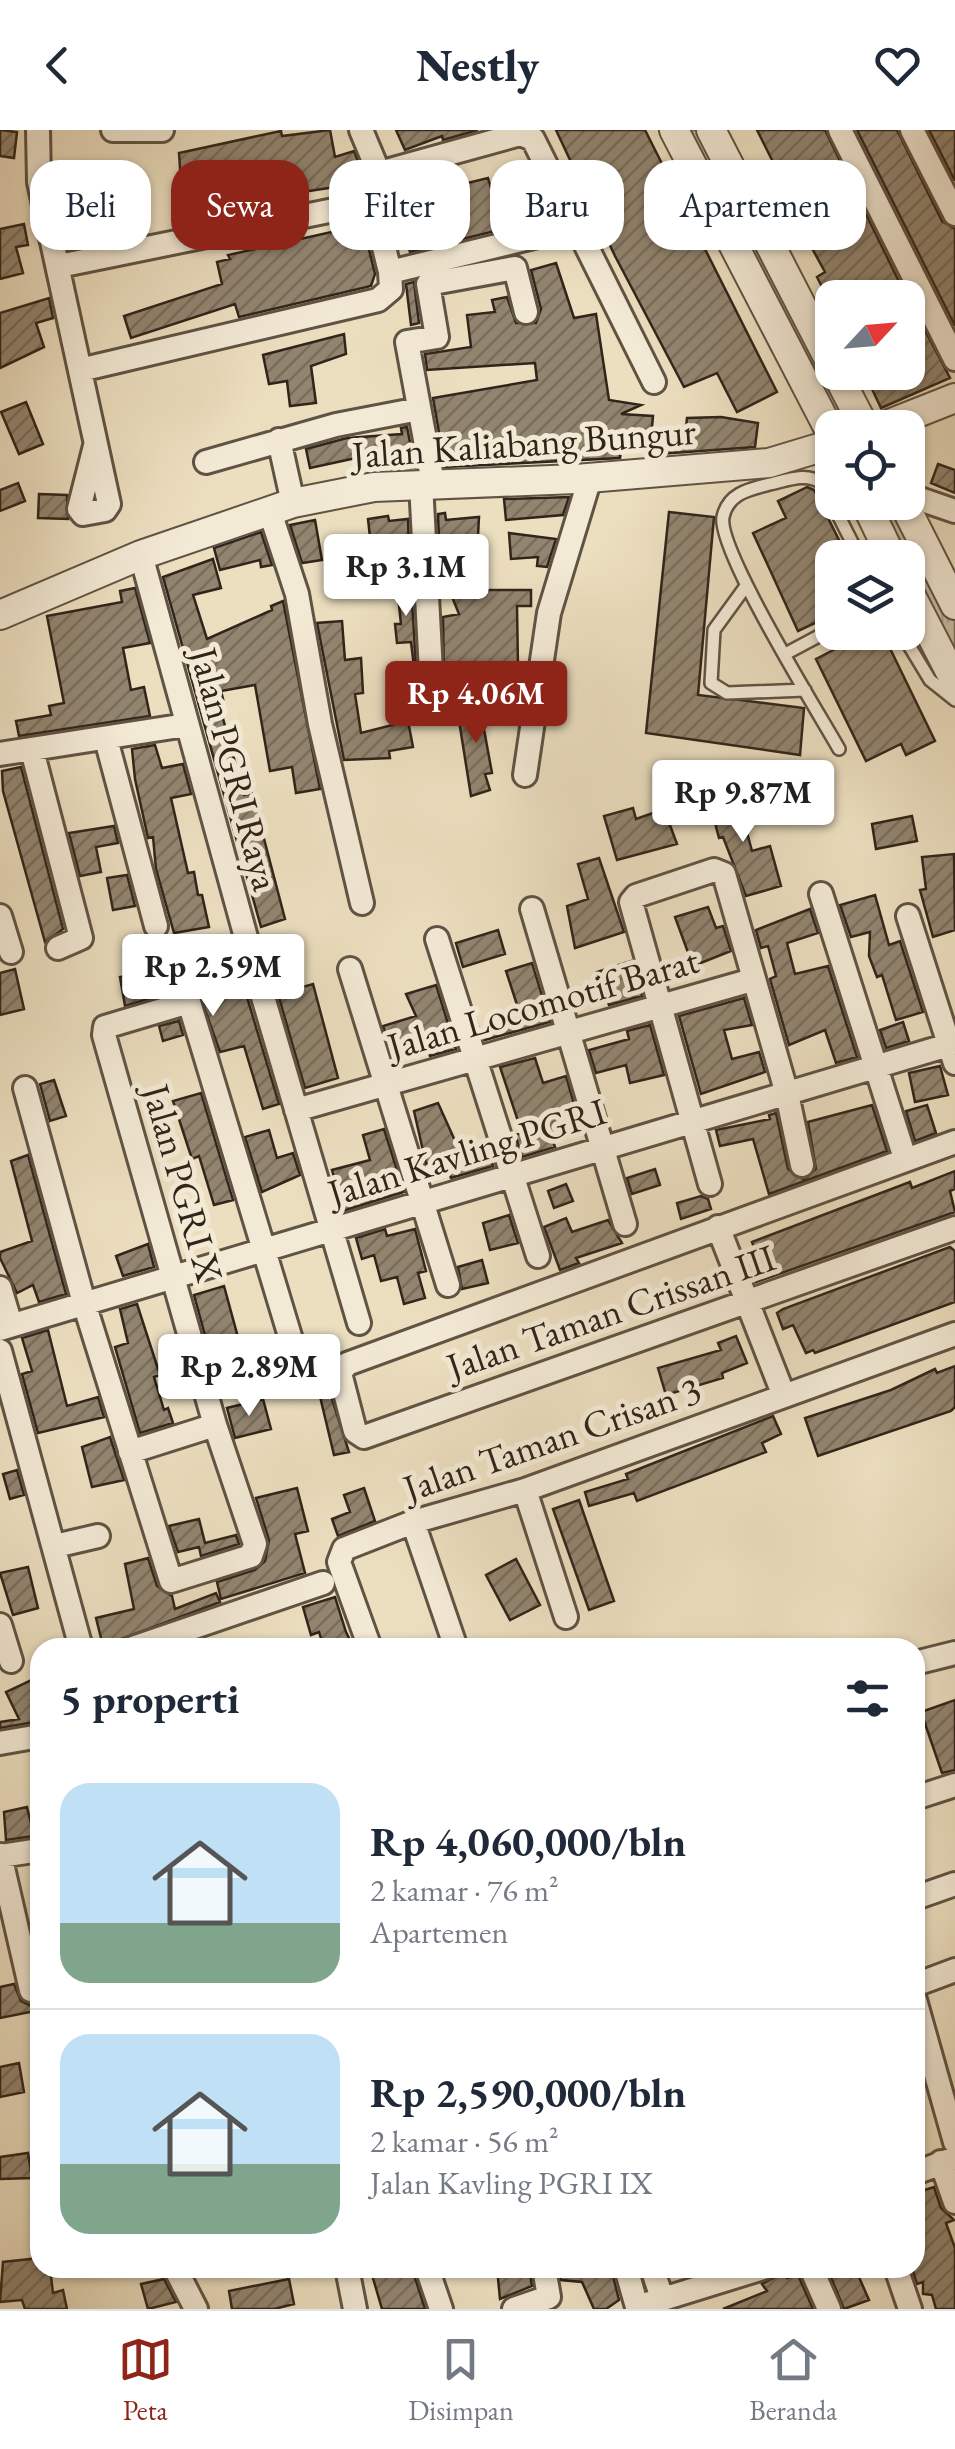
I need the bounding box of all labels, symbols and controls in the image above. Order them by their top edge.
text: Nestly [416,36,539,94]
icon: back [30,38,85,93]
icon: heart [870,38,925,93]
chip: Beli [30,160,151,250]
chip: Sewa [171,160,309,250]
chip: Filter [329,160,470,250]
chip: Baru [490,160,624,250]
chip: Apartemen [644,160,866,250]
north arrow [815,280,925,390]
map controls [815,280,925,650]
street label: Jalan Kaliabang Bungur [347,406,698,479]
button: locate [815,410,925,520]
pin: Rp 3.1M [314,534,498,619]
button: layers [815,540,925,650]
text: Rp 3.1M [346,545,466,587]
street label: Jalan PGRI Raya [179,639,292,896]
pin: Rp 4.06M [373,661,579,746]
text: Rp 4.06M [407,672,545,714]
pin: Rp 9.87M [640,760,846,845]
text: Rp 9.87M [674,771,812,813]
pin: Rp 2.59M [110,934,316,1019]
street label: Jalan Locomotif Barat [379,935,704,1071]
text: Rp 2.59M [144,945,282,987]
street label: Jalan PGRI X [131,1076,235,1287]
street label: Jalan Kavling PGRI [319,1086,612,1218]
street label: Jalan Taman Crissan III [437,1232,782,1392]
pin: Rp 2.89M [146,1334,352,1419]
text: Rp 2.89M [180,1345,318,1387]
street label: Jalan Taman Crisan 3 [394,1365,707,1513]
text: 5 properti [60,1671,240,1726]
icon: filters [840,1671,895,1726]
text: Rp 4,060,000/bln [370,1814,686,1869]
icon: home [140,1823,260,1943]
text: 2 kamar · 76 m² [370,1869,559,1911]
text: Apartemen [370,1911,508,1953]
text: Rp 2,590,000/bln [370,2065,686,2120]
icon: home [140,2074,260,2194]
text: 2 kamar · 56 m² [370,2120,559,2162]
text: Jalan Kavling PGRI IX [370,2162,653,2204]
tab: Peta [118,2332,173,2428]
tab: Disimpan [408,2332,514,2428]
tab: Beranda [749,2332,837,2428]

